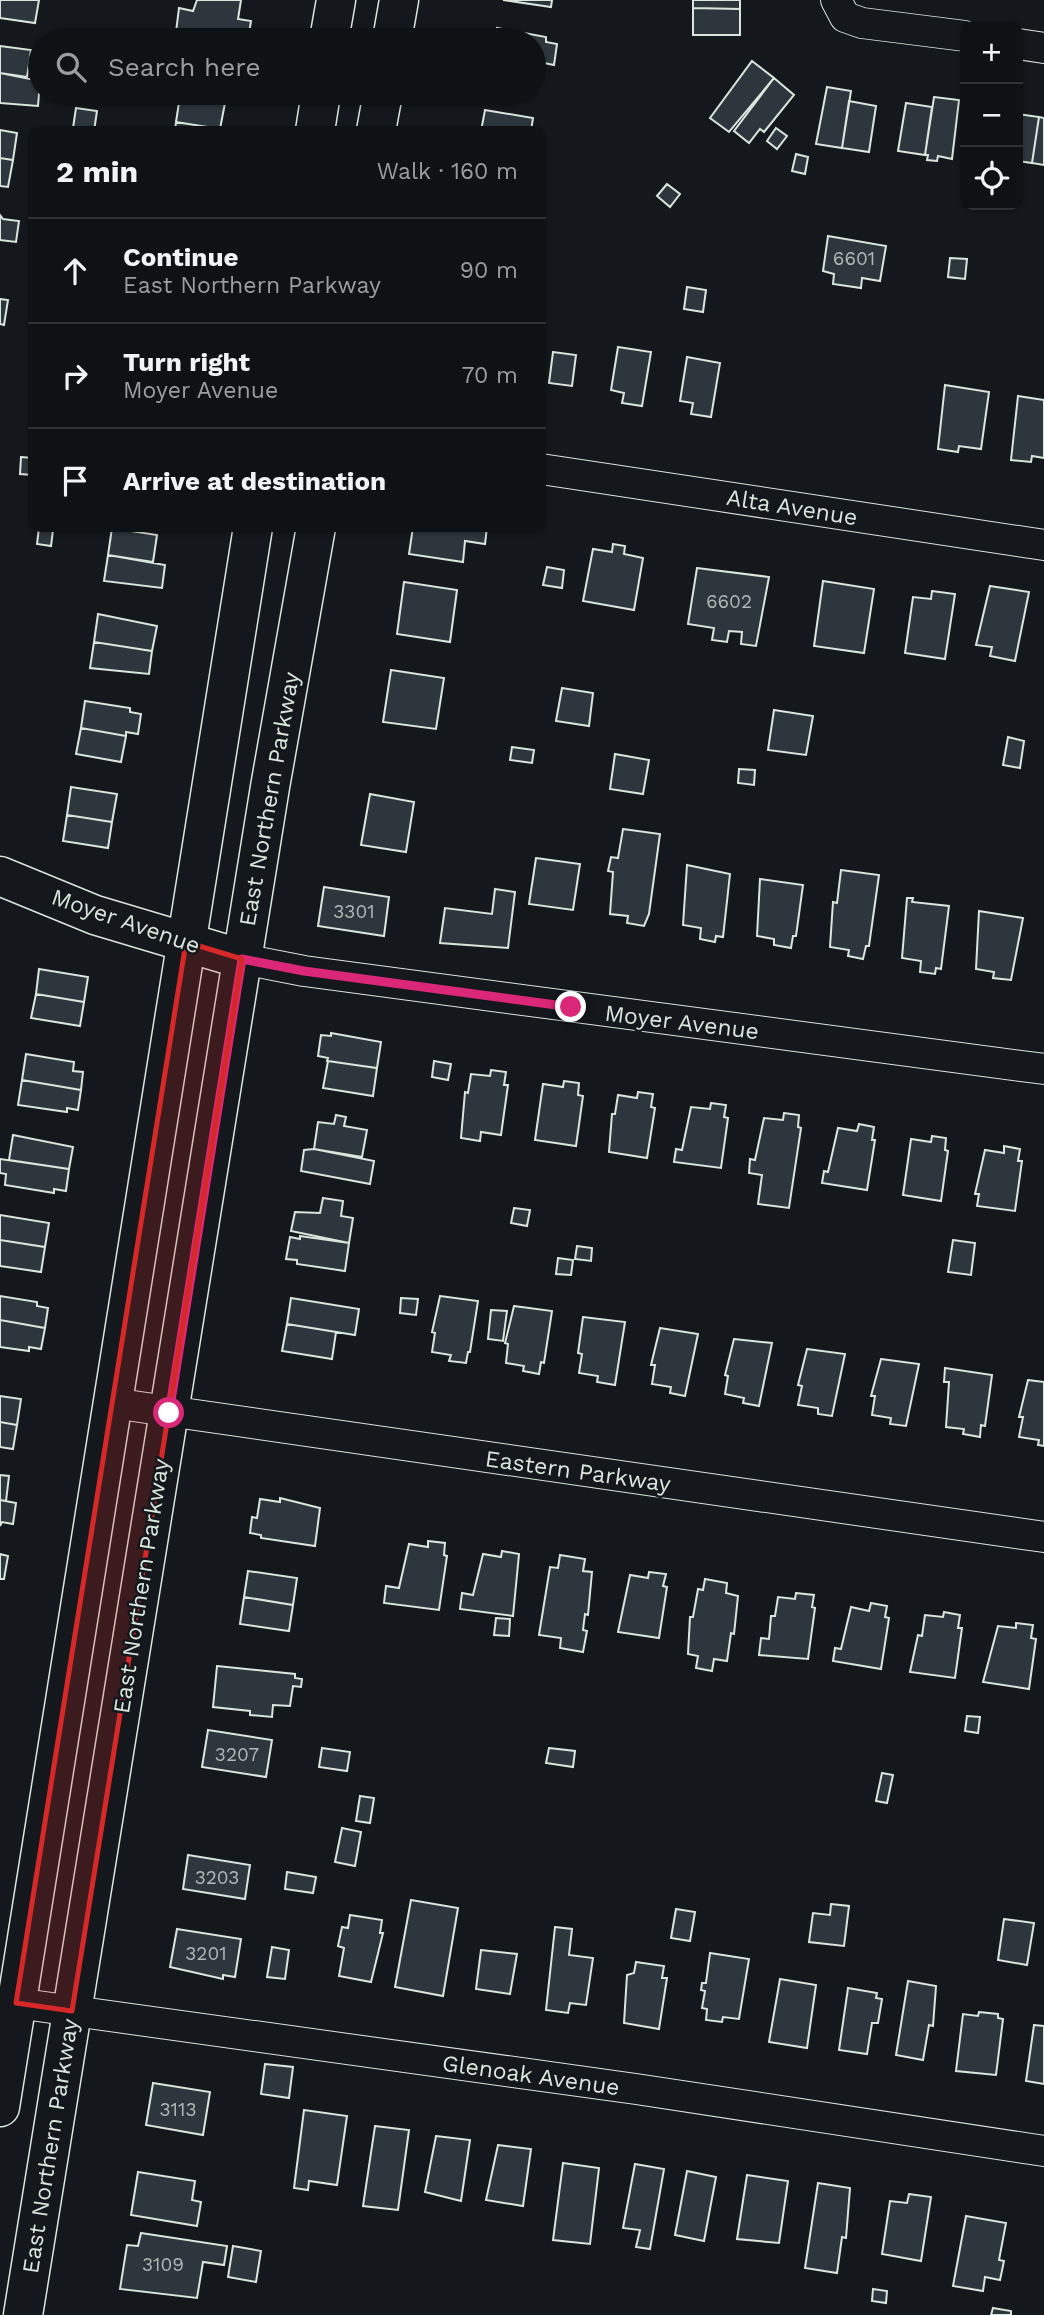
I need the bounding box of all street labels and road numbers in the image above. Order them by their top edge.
street label: Alta Avenue [725,484,859,531]
street label: East Northern Parkway [234,670,305,928]
street label: Moyer Avenue [48,883,204,959]
street label: Moyer Avenue [603,1000,761,1045]
street label: Eastern Parkway [484,1445,672,1498]
street label: East Northern Parkway [108,1457,175,1715]
street label: East Northern Parkway [17,2017,84,2275]
street label: Glenoak Avenue [441,2050,621,2101]

